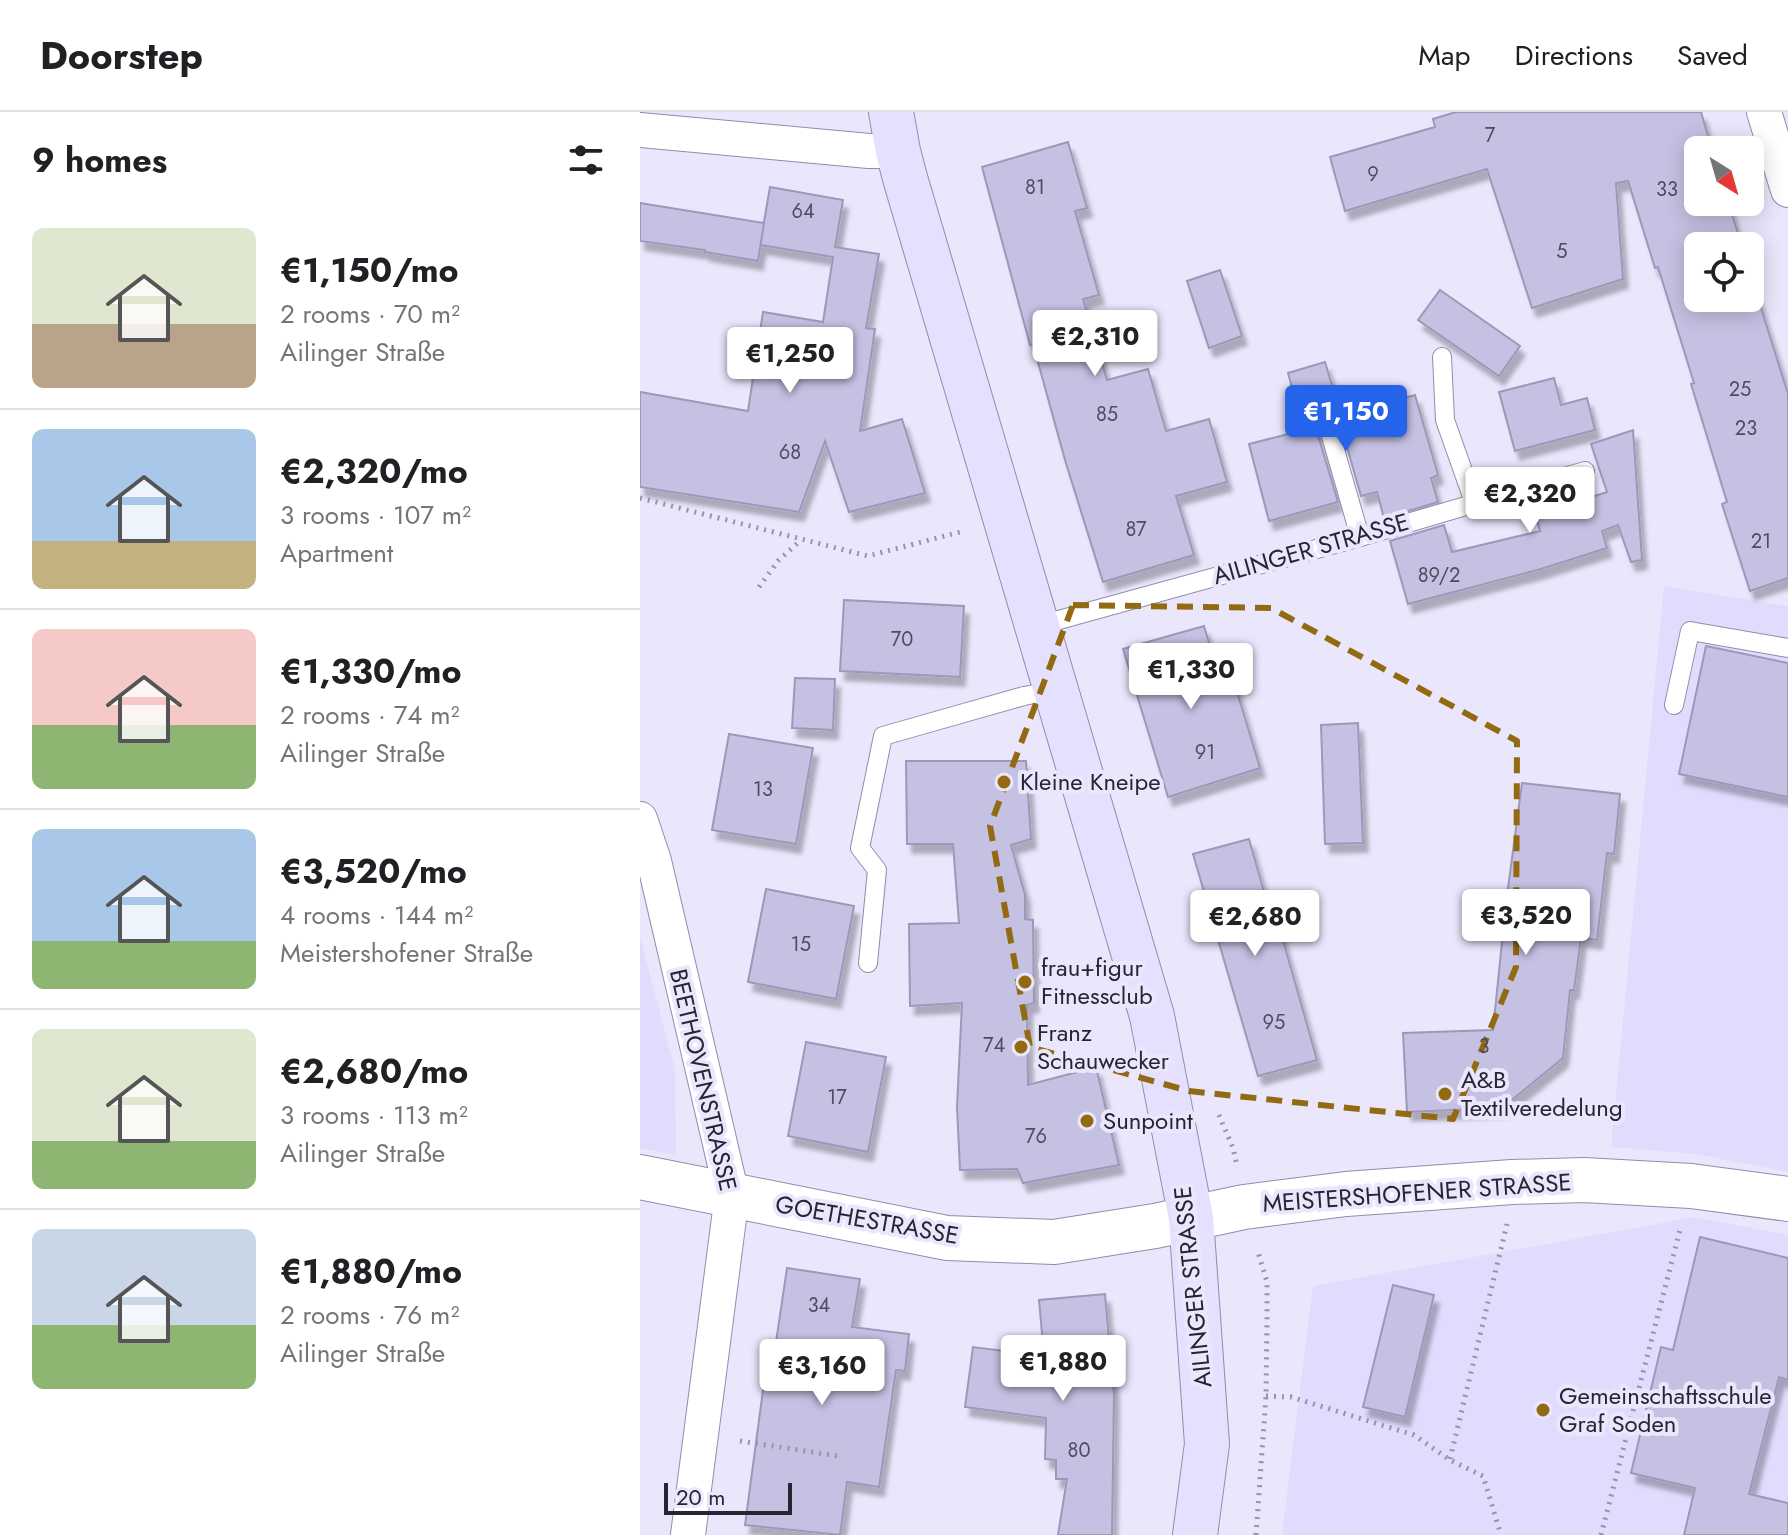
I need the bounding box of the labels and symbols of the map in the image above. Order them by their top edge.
house number: 7 [1485,121,1496,150]
north arrow [1684,136,1764,216]
house number: 9 [1367,160,1379,189]
house number: 81 [1025,173,1045,202]
house number: 33 [1656,175,1678,204]
house number: 64 [791,197,815,226]
house number: 5 [1556,237,1568,266]
pin: €2,310 [1030,310,1160,378]
pin: €1,250 [725,327,855,395]
house number: 25 [1729,375,1751,404]
pin: €1,150 [1281,385,1411,453]
house number: 85 [1096,400,1118,429]
house number: 23 [1735,414,1757,443]
house number: 68 [779,438,801,467]
pin: €2,320 [1465,467,1595,535]
street label: AILINGER STRASSE [1209,504,1413,593]
house number: 87 [1125,515,1147,544]
house number: 21 [1751,527,1771,556]
house number: 89/2 [1418,561,1460,590]
house number: 70 [891,625,913,654]
pin: €1,330 [1126,643,1256,711]
house number: 91 [1195,738,1215,767]
place label: Kleine Kneipe [1020,764,1161,799]
marker: Kleine Kneipe [995,773,1013,791]
house number: 13 [753,775,773,804]
pin: €3,520 [1461,889,1591,957]
pin: €2,680 [1190,890,1320,958]
house number: 15 [791,930,811,959]
place label: frau+figur Fitnessclub [1041,950,1153,1013]
street label: BEETHOVENSTRASSE [661,965,746,1194]
marker: frau+figur Fitnessclub [1016,973,1034,991]
house number: 95 [1263,1008,1285,1037]
place label: Franz Schauwecker [1037,1015,1170,1078]
house number: 74 [983,1031,1005,1060]
house number: 3 [1479,1032,1490,1061]
marker: Franz Schauwecker [1012,1038,1030,1056]
place label: A&B Textilveredelung [1461,1062,1623,1125]
house number: 17 [827,1083,847,1112]
marker: A&B Textilveredelung [1436,1085,1454,1103]
place label: Sunpoint [1103,1103,1193,1138]
marker: Sunpoint [1078,1112,1096,1130]
house number: 76 [1025,1122,1047,1151]
street label: MEISTERSHOFENER STRASSE [1261,1164,1573,1221]
street label: AILINGER STRASSE [1165,1185,1220,1390]
street label: GOETHESTRASSE [773,1186,961,1253]
house number: 34 [808,1291,831,1320]
pin: €1,880 [998,1335,1128,1403]
pin: €3,160 [757,1339,887,1407]
place label: Gemeinschaftsschule Graf Soden [1559,1378,1772,1441]
marker: Gemeinschaftsschule Graf Soden [1534,1401,1552,1419]
house number: 80 [1068,1436,1090,1465]
scale bar [664,1479,792,1515]

